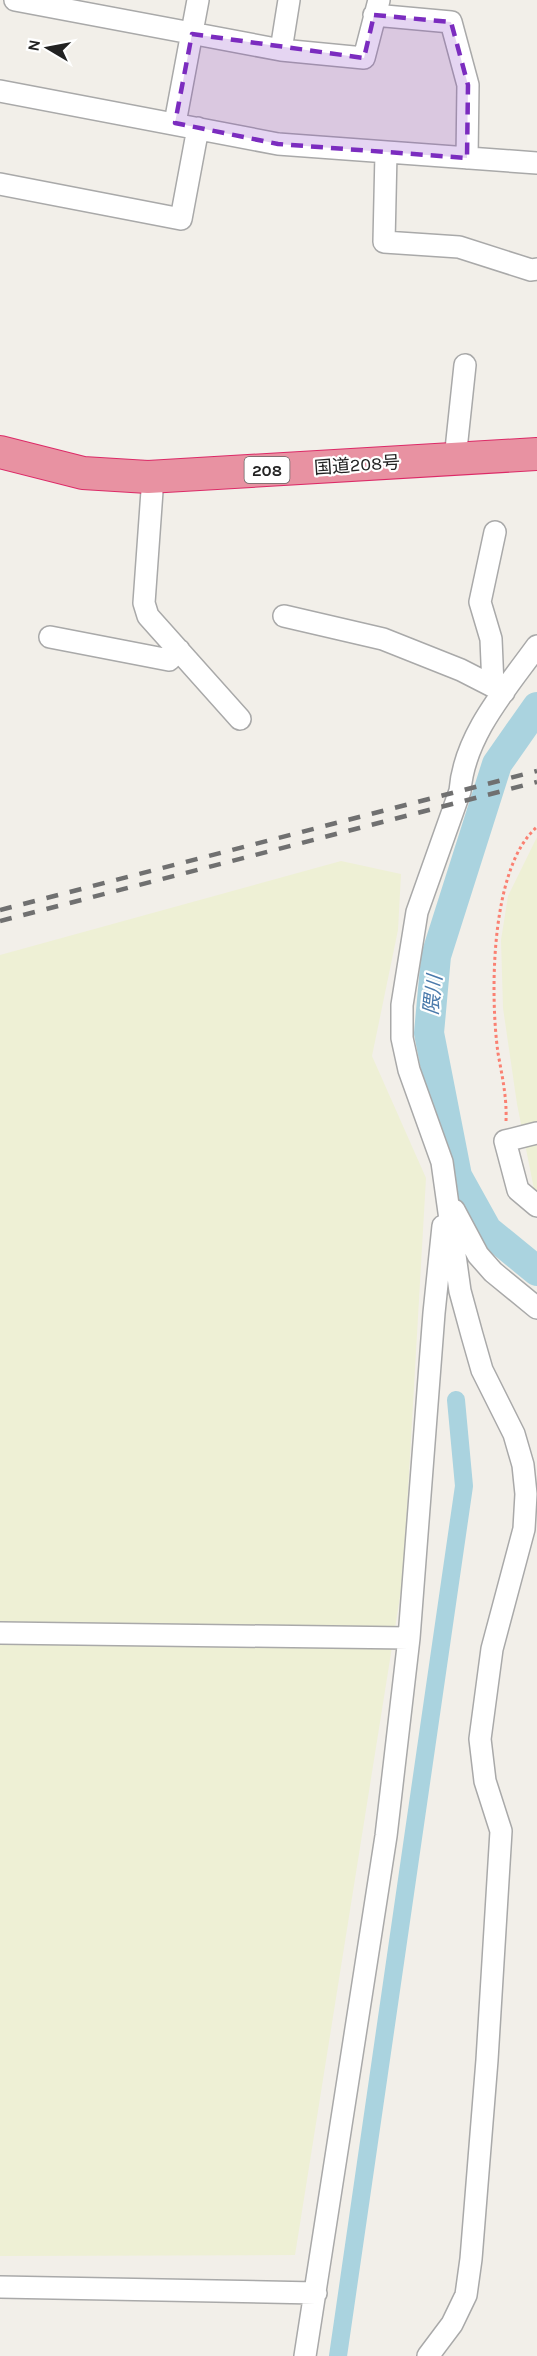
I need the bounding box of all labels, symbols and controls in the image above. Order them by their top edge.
north arrow [18,18,78,78]
text: N [23,38,44,53]
street label: 国道208号 [313,451,401,479]
road number: 208 [244,457,290,483]
water label: 隈川 [419,972,447,1016]

